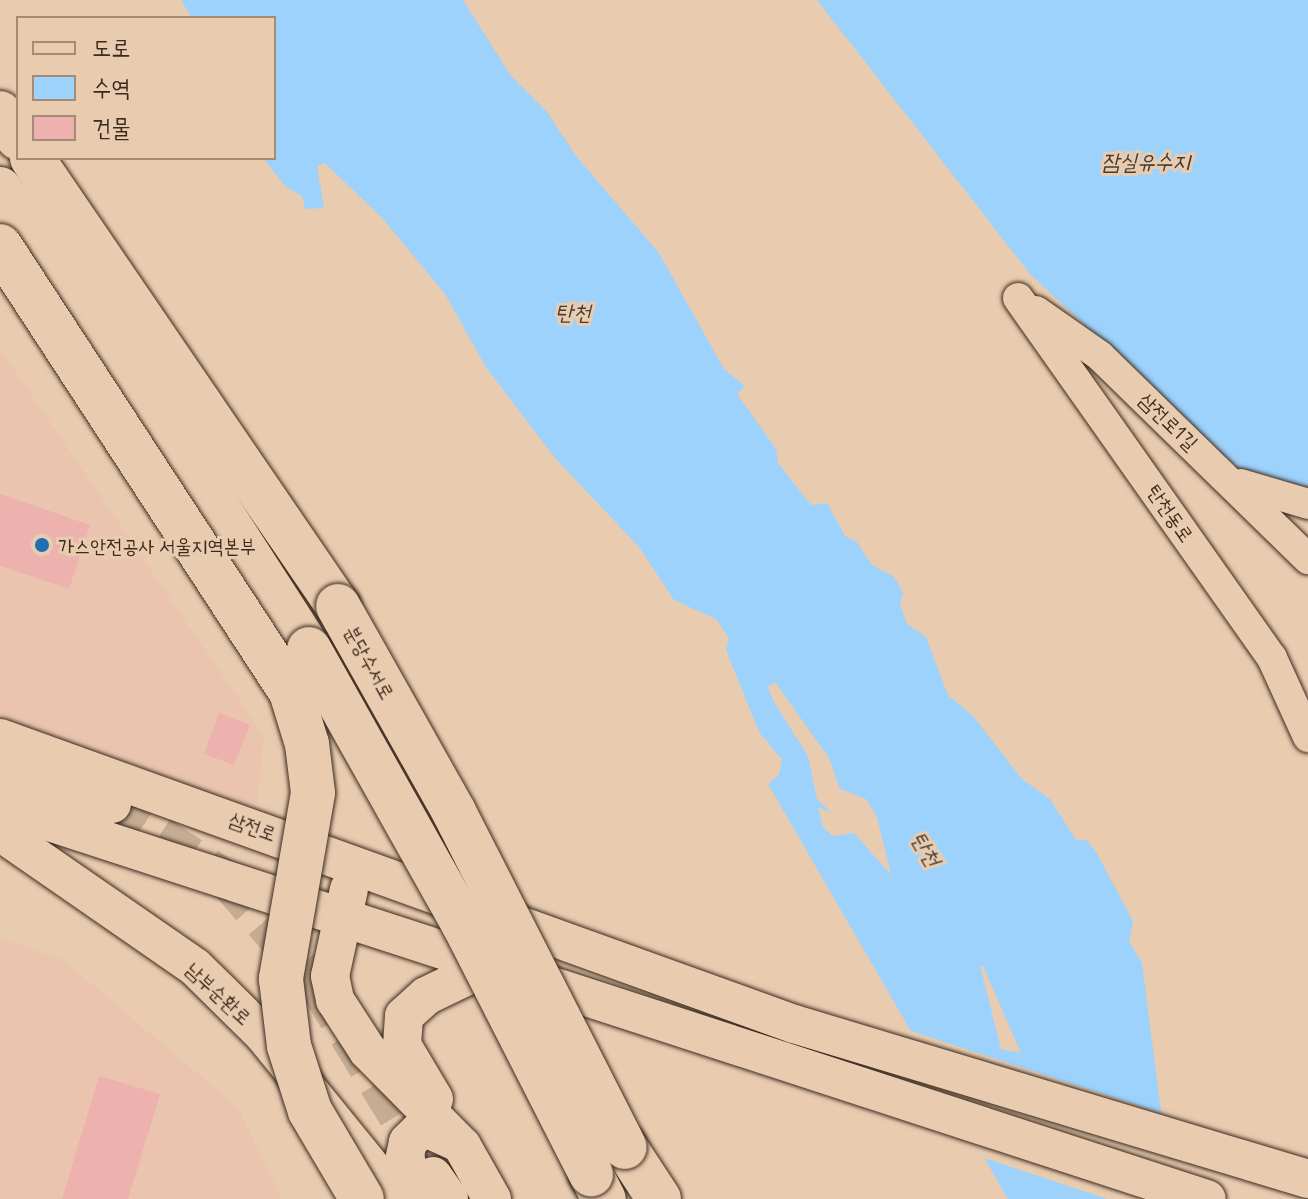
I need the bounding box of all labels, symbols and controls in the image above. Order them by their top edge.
legend [16,16,276,160]
text: 도로 [92,32,131,62]
text: 수역 [92,72,131,102]
text: 건물 [92,112,131,142]
water label: 잠실유수지 [1102,149,1190,175]
water label: 탄천 [555,300,591,326]
street label: 삼전로1길 [1135,387,1203,455]
street label: 탄천동로 [1143,480,1199,546]
place label: 가스안전공사 서울지역본부 [58,533,256,557]
marker: 가스안전공사 서울지역본부 [33,536,51,554]
street label: 분당수서로 [340,621,400,703]
street label: 삼전로 [226,806,280,846]
water label: 탄천 [906,827,946,871]
street label: 남부순환로 [181,957,257,1029]

